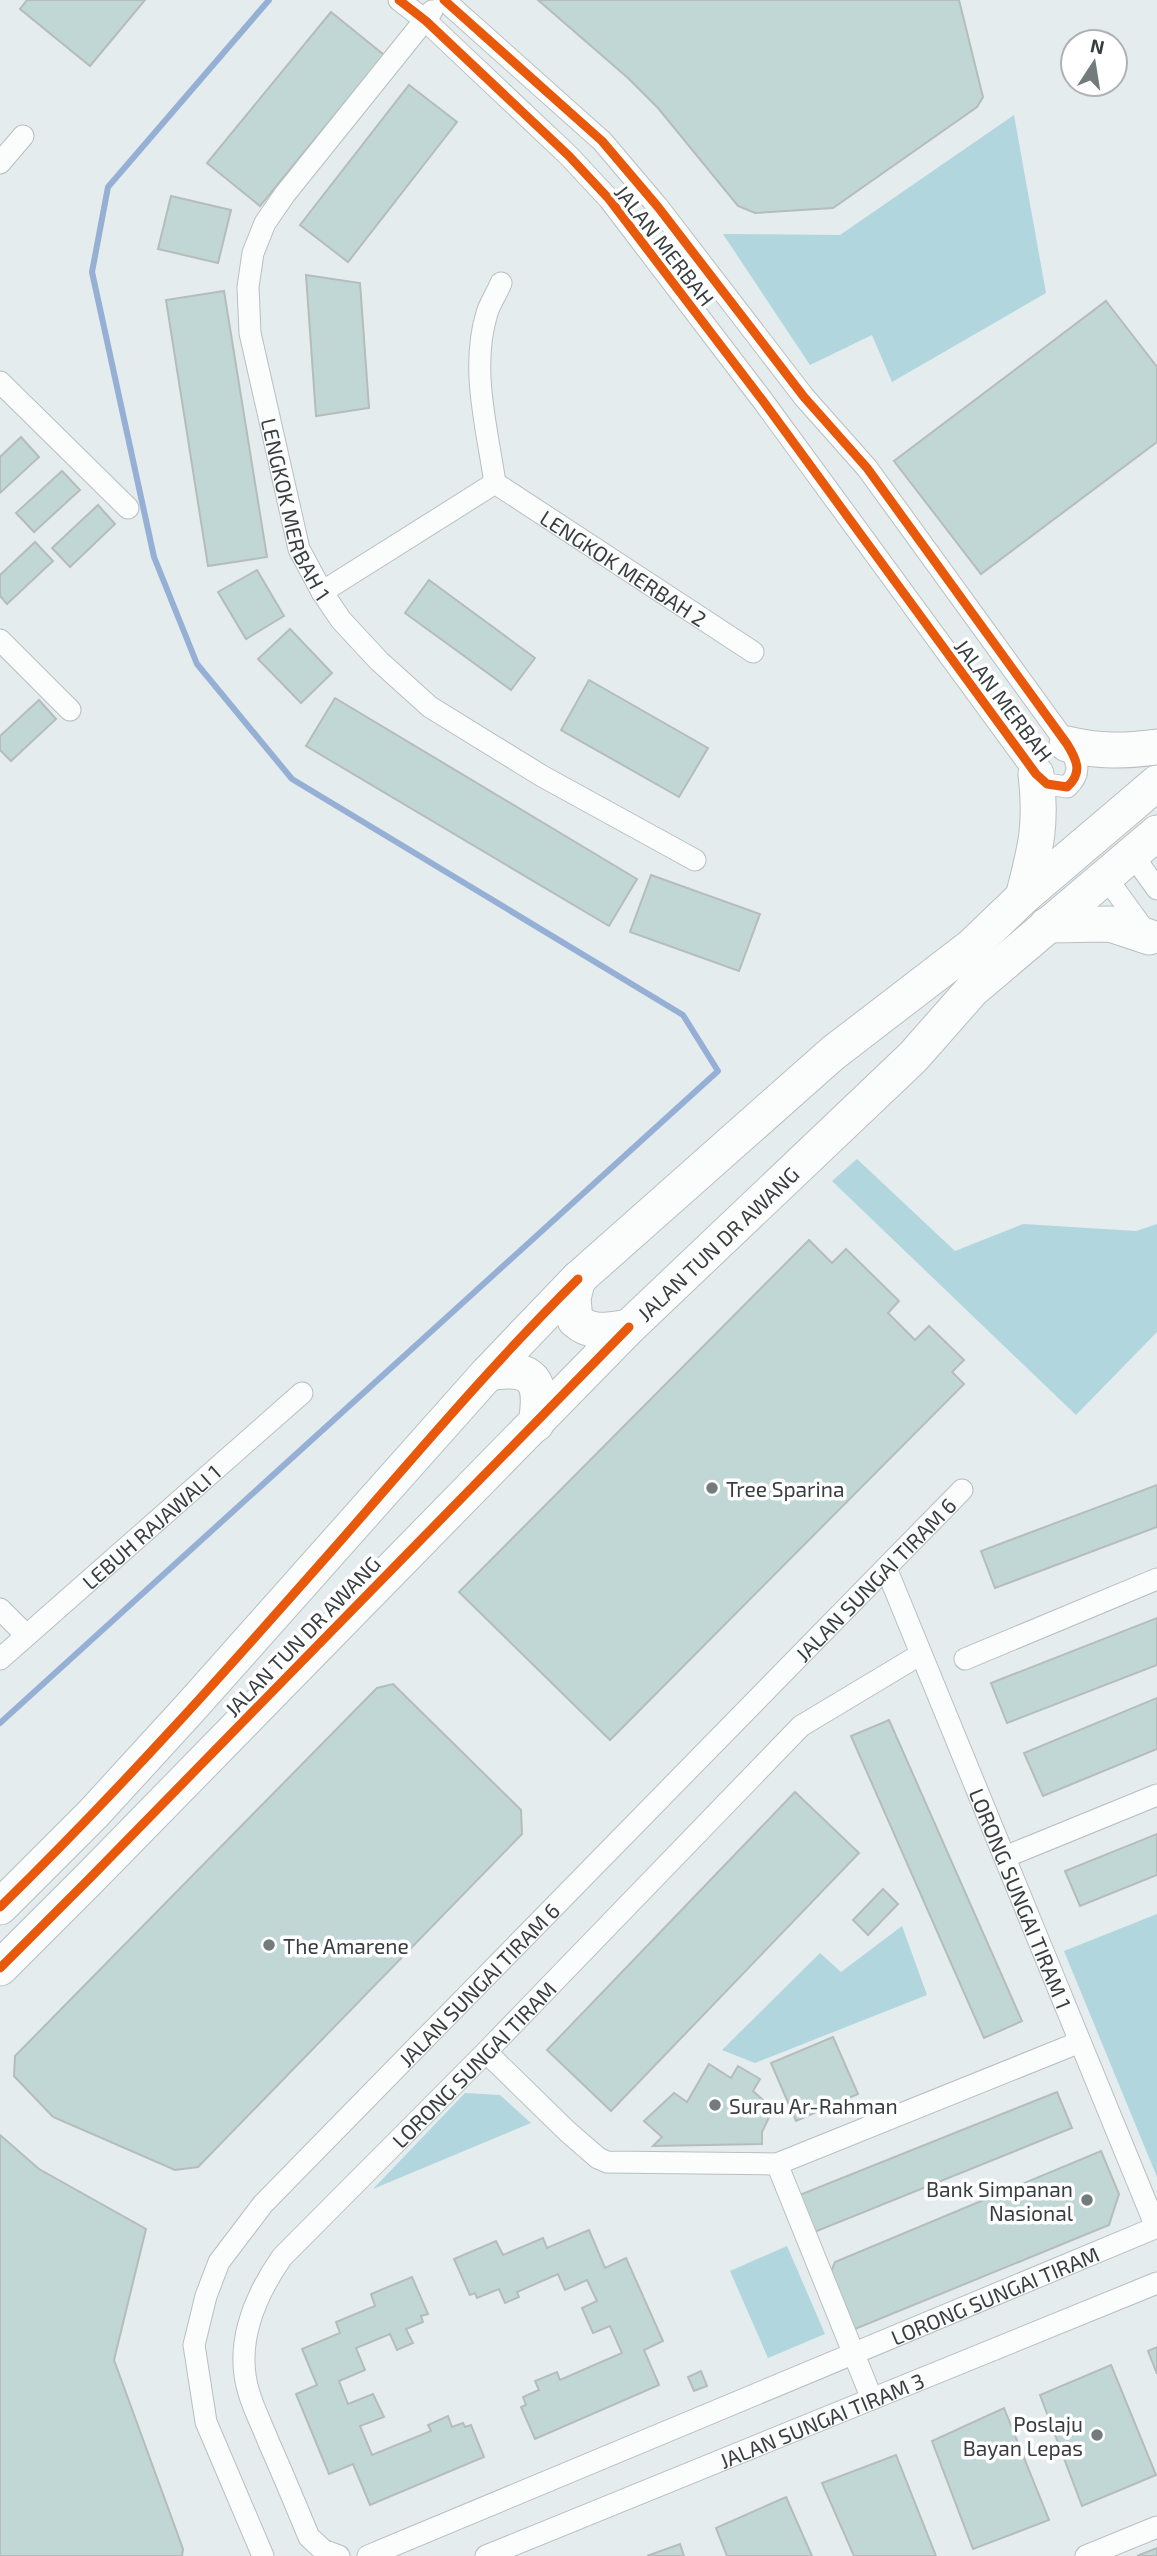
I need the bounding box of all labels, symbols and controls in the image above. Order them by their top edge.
north arrow [1059,28,1129,98]
text: N [1089,33,1107,59]
street label: JALAN MERBAH [610,179,720,311]
street label: LENGKOK MERBAH 1 [257,415,336,605]
street label: LENGKOK MERBAH 2 [536,504,712,631]
street label: JALAN MERBAH [950,634,1058,766]
street label: JALAN TUN DR AWANG [632,1161,803,1325]
street label: LEBUH RAJAWALI 1 [77,1459,225,1594]
place label: Tree Sparina [726,1476,844,1501]
marker: Tree Sparina [704,1480,720,1496]
street label: JALAN SUNGAI TIRAM 6 [789,1492,961,1666]
street label: JALAN TUN DR AWANG [219,1551,385,1721]
street label: LORONG SUNGAI TIRAM 1 [965,1784,1078,2012]
street label: JALAN SUNGAI TIRAM 6 [393,1897,564,2071]
place label: The Amarene [283,1933,409,1958]
marker: The Amarene [261,1937,277,1953]
street label: LORONG SUNGAI TIRAM [386,1976,560,2152]
place label: Surau Ar-Rahman [729,2093,898,2118]
marker: Surau Ar-Rahman [707,2097,723,2113]
place label: Bank Simpanan Nasional [926,2176,1074,2225]
marker: Bank Simpanan Nasional [1079,2192,1095,2208]
street label: LORONG SUNGAI TIRAM [887,2240,1102,2349]
street label: JALAN SUNGAI TIRAM 3 [715,2367,927,2472]
place label: Poslaju Bayan Lepas [963,2411,1083,2460]
marker: Poslaju Bayan Lepas [1089,2427,1105,2443]

